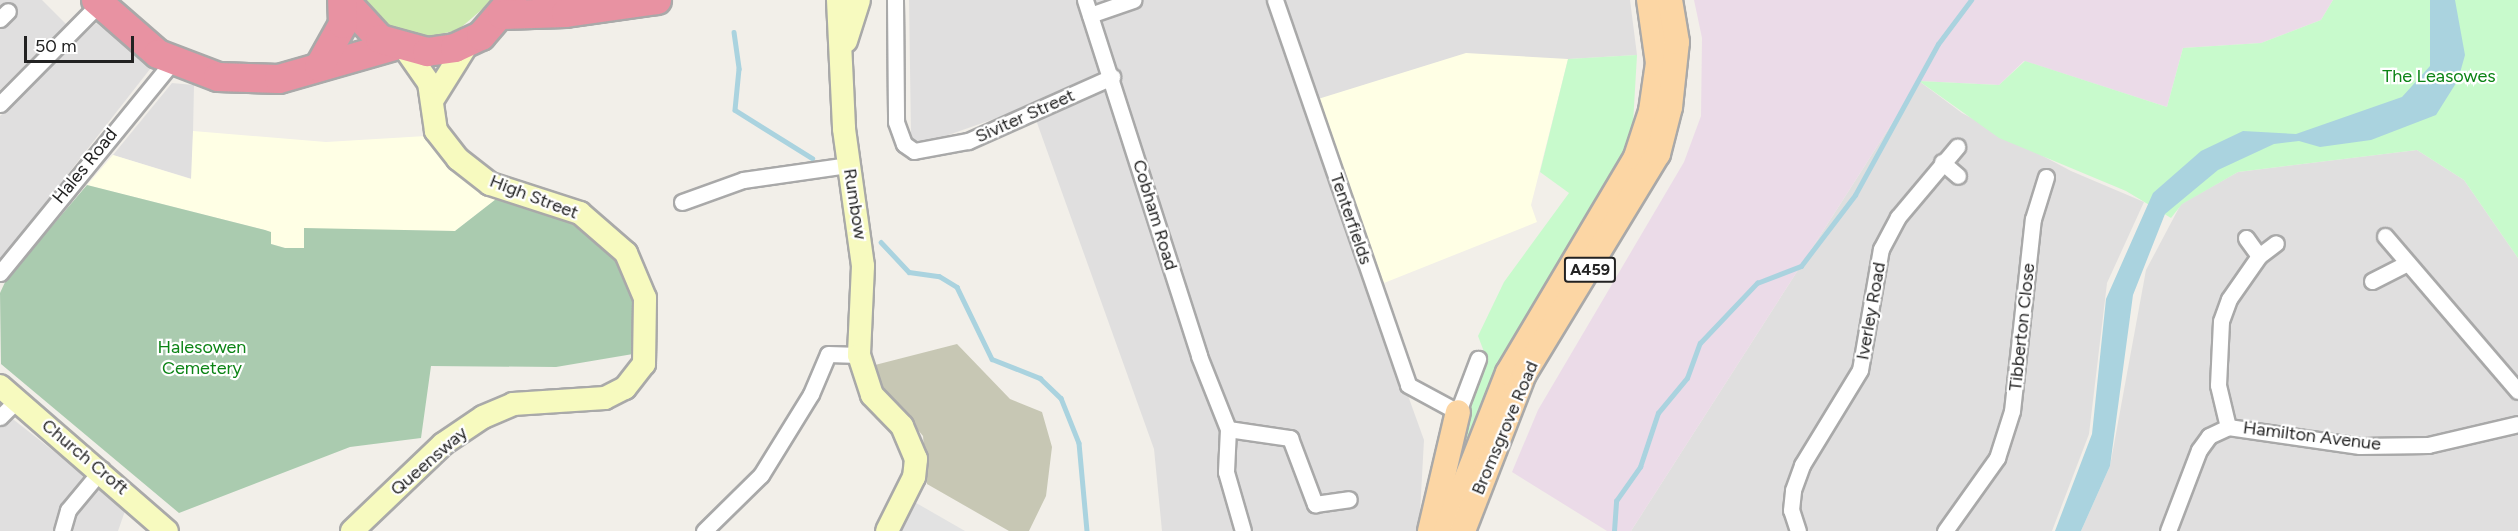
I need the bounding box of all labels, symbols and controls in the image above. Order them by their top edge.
scale bar [27,24,136,62]
text: 50 m [35,35,77,57]
park label: The Leasowes [2382,65,2496,87]
street label: Siviter Street [972,85,1078,147]
street label: Hales Road [48,124,122,208]
street label: Cobham Road [1128,157,1182,273]
street label: Rumbow [839,167,871,241]
street label: High Street [487,170,581,224]
street label: Tenterfields [1325,171,1377,267]
road number: A459 [1563,257,1617,283]
street label: Iverley Road [1852,260,1890,362]
street label: Tibberton Close [2005,262,2039,392]
park label: Halesowen Cemetery [158,337,246,380]
street label: Bromsgrove Road [1467,358,1543,498]
street label: Church Croft [37,415,133,499]
street label: Hamilton Avenue [2242,417,2382,455]
street label: Queensway [386,422,472,500]

